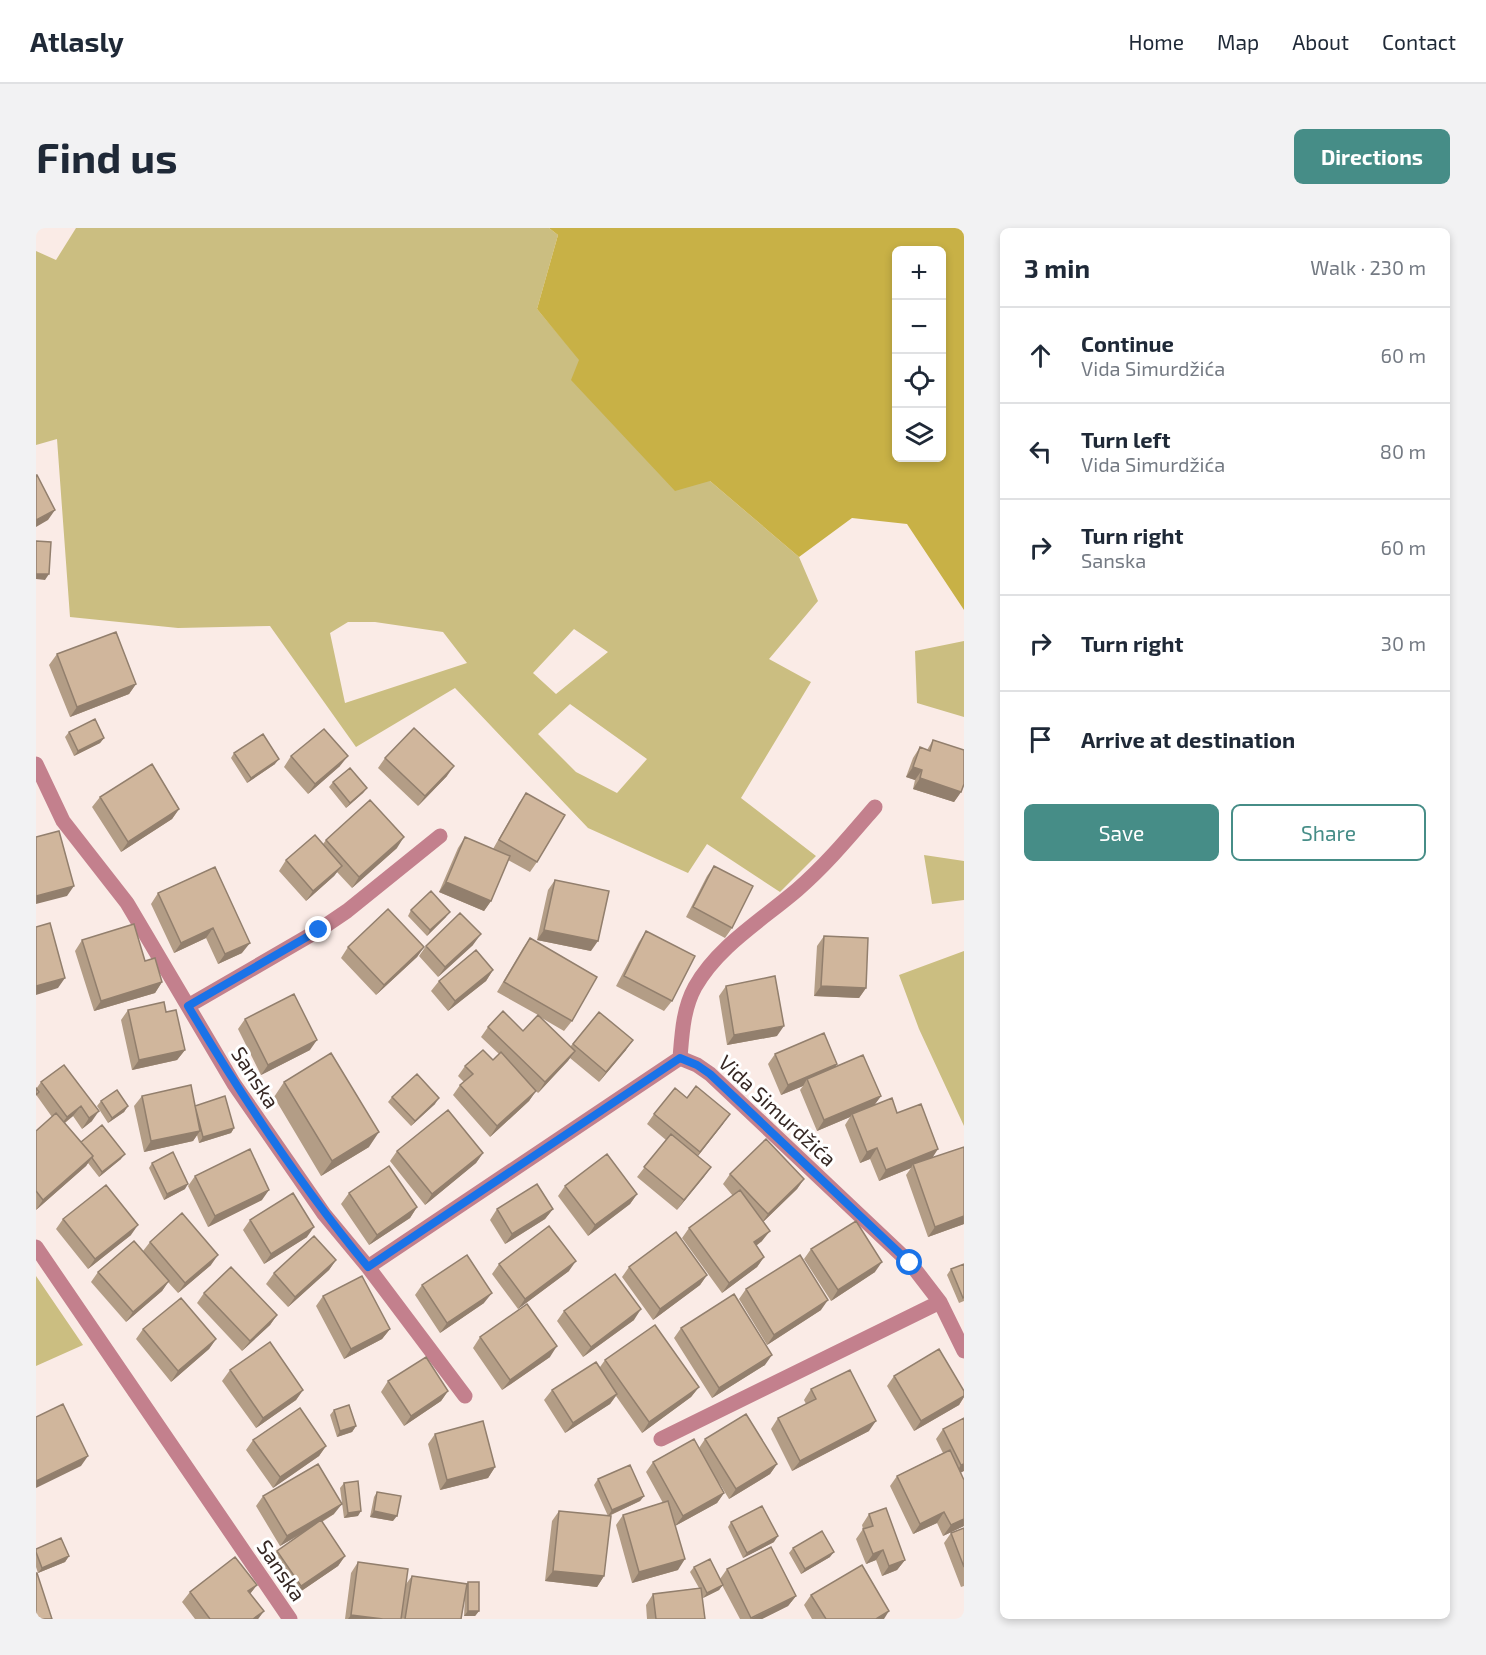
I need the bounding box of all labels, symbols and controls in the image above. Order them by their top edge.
text: Atlasly [30,24,124,58]
text: Home [1128,29,1184,54]
text: Map [1217,29,1259,54]
text: About [1292,29,1349,54]
text: Contact [1382,29,1456,54]
button: Directions [1294,129,1450,184]
text: Find us [36,131,178,181]
map controls [892,246,946,462]
button: + [892,246,946,300]
text: 3 min [1024,252,1090,283]
text: Walk · 230 m [1310,255,1426,279]
button: − [892,300,946,354]
text: Continue [1081,330,1174,356]
icon: ahead [1024,339,1057,372]
text: 60 m [1381,343,1426,367]
button: locate [892,354,946,408]
text: Vida Simurdžića [1081,356,1225,380]
button: layers [892,408,946,462]
text: Turn left [1081,426,1170,452]
icon: left [1024,435,1057,468]
text: 80 m [1380,439,1426,463]
text: Vida Simurdžića [1081,452,1225,476]
text: Turn right [1081,522,1183,548]
icon: right [1024,531,1057,564]
text: 60 m [1381,535,1426,559]
text: Sanska [1081,548,1146,572]
icon: right [1024,627,1057,660]
text: Turn right [1081,630,1183,656]
text: 30 m [1381,631,1426,655]
icon: arrive [1024,723,1057,756]
text: Arrive at destination [1081,726,1295,752]
button: Save [1024,804,1219,861]
button: Share [1231,804,1426,861]
route end [305,916,331,942]
street label: Sanska [227,1042,285,1112]
street label: Vida Simurdžića [714,1049,842,1171]
route start [896,1249,922,1275]
street label: Sanska [253,1535,311,1605]

